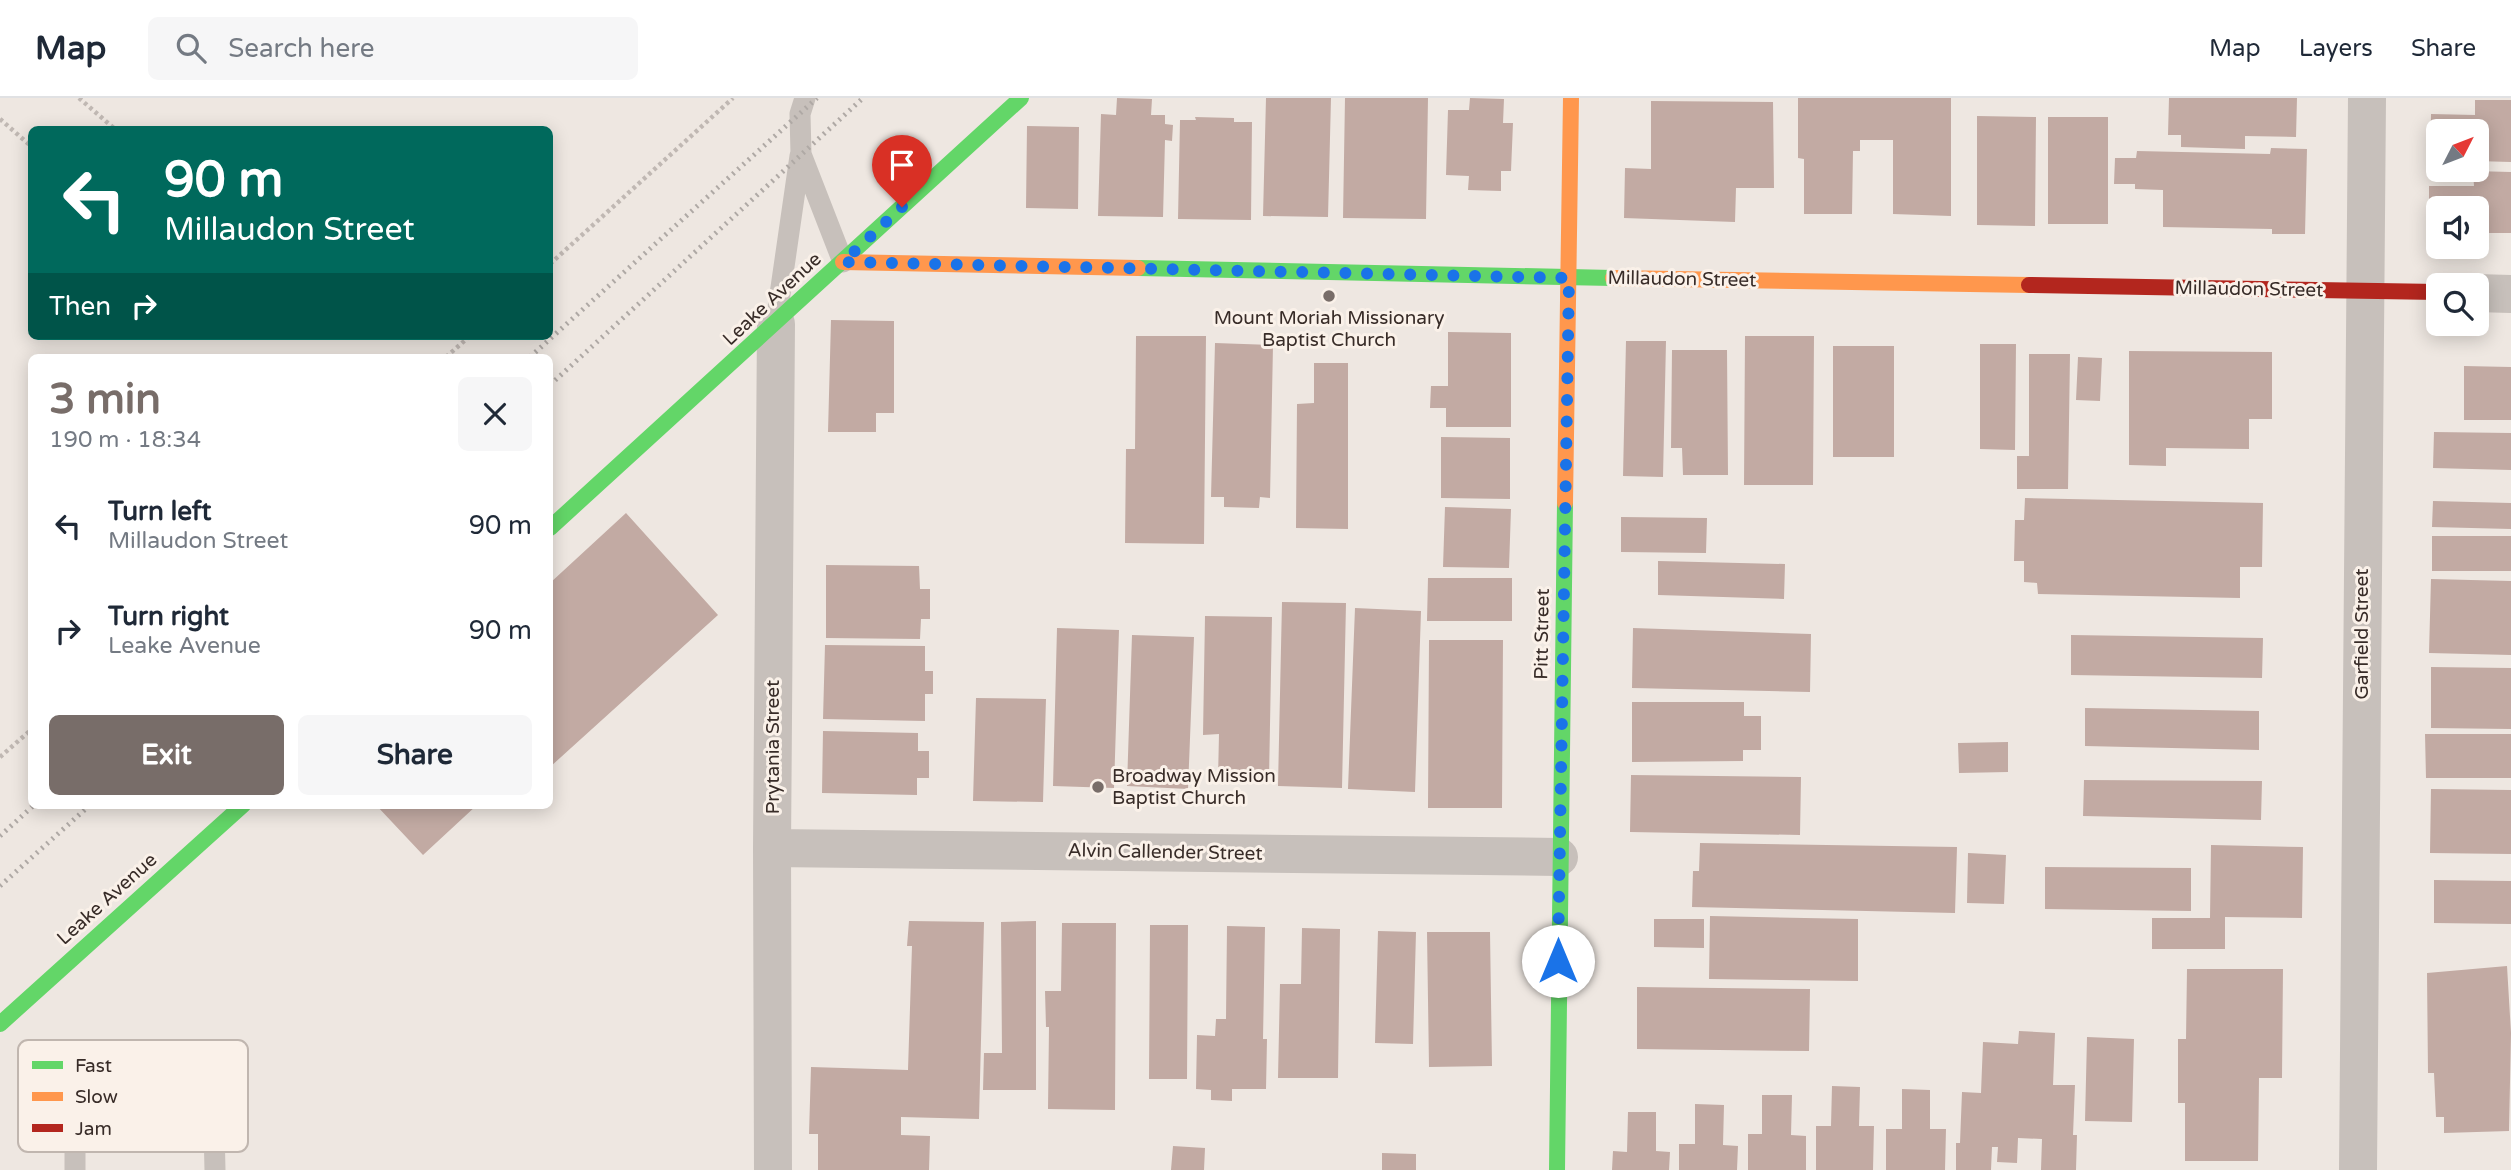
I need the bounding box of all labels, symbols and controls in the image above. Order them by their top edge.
search box [148,17,638,80]
text: Map [35,29,106,68]
icon: search [172,29,210,67]
text: Search here [228,33,374,64]
text: Map [2209,34,2261,63]
text: Layers [2299,34,2373,63]
text: Share [2411,34,2476,63]
north arrow [2426,119,2488,182]
map controls [2426,119,2489,336]
pin [872,135,932,207]
icon: arrive [883,146,921,184]
text: 90 m [164,151,283,210]
icon: left [49,154,140,245]
button: sound [2426,196,2489,259]
text: Millaudon Street [164,211,415,249]
street label: Leake Avenue [718,248,826,350]
street label: Millaudon Street [1607,267,1757,291]
button: search [2426,273,2489,336]
street label: Millaudon Street [2174,277,2324,301]
icon: right [125,287,163,325]
marker: Mount Moriah Missionary Baptist Church [1321,288,1337,304]
text: Then [49,291,111,322]
place label: Mount Moriah Missionary Baptist Church [1214,307,1444,351]
text: 3 min [49,374,161,425]
button: close [458,377,532,451]
text: 190 m · 18:34 [49,426,201,454]
text: Turn left [108,496,211,527]
icon: left [49,507,87,545]
text: 90 m [469,510,532,541]
text: Millaudon Street [108,527,288,555]
street label: Garfield Street [2351,568,2373,700]
street label: Pitt Street [1530,588,1554,680]
text: Turn right [108,601,229,632]
icon: right [49,612,87,650]
text: 90 m [469,615,532,646]
text: Leake Avenue [108,632,261,660]
street label: Prytania Street [762,680,784,814]
button: Exit [49,715,284,795]
button: Share [298,715,532,795]
place label: Broadway Mission Baptist Church [1112,765,1276,809]
marker: Broadway Mission Baptist Church [1090,779,1106,795]
street label: Alvin Callender Street [1067,839,1263,865]
street label: Leake Avenue [53,849,161,949]
position arrow [1521,924,1595,998]
legend [18,1040,248,1152]
text: Fast [75,1055,112,1077]
text: Slow [75,1086,118,1108]
text: Jam [75,1118,112,1140]

